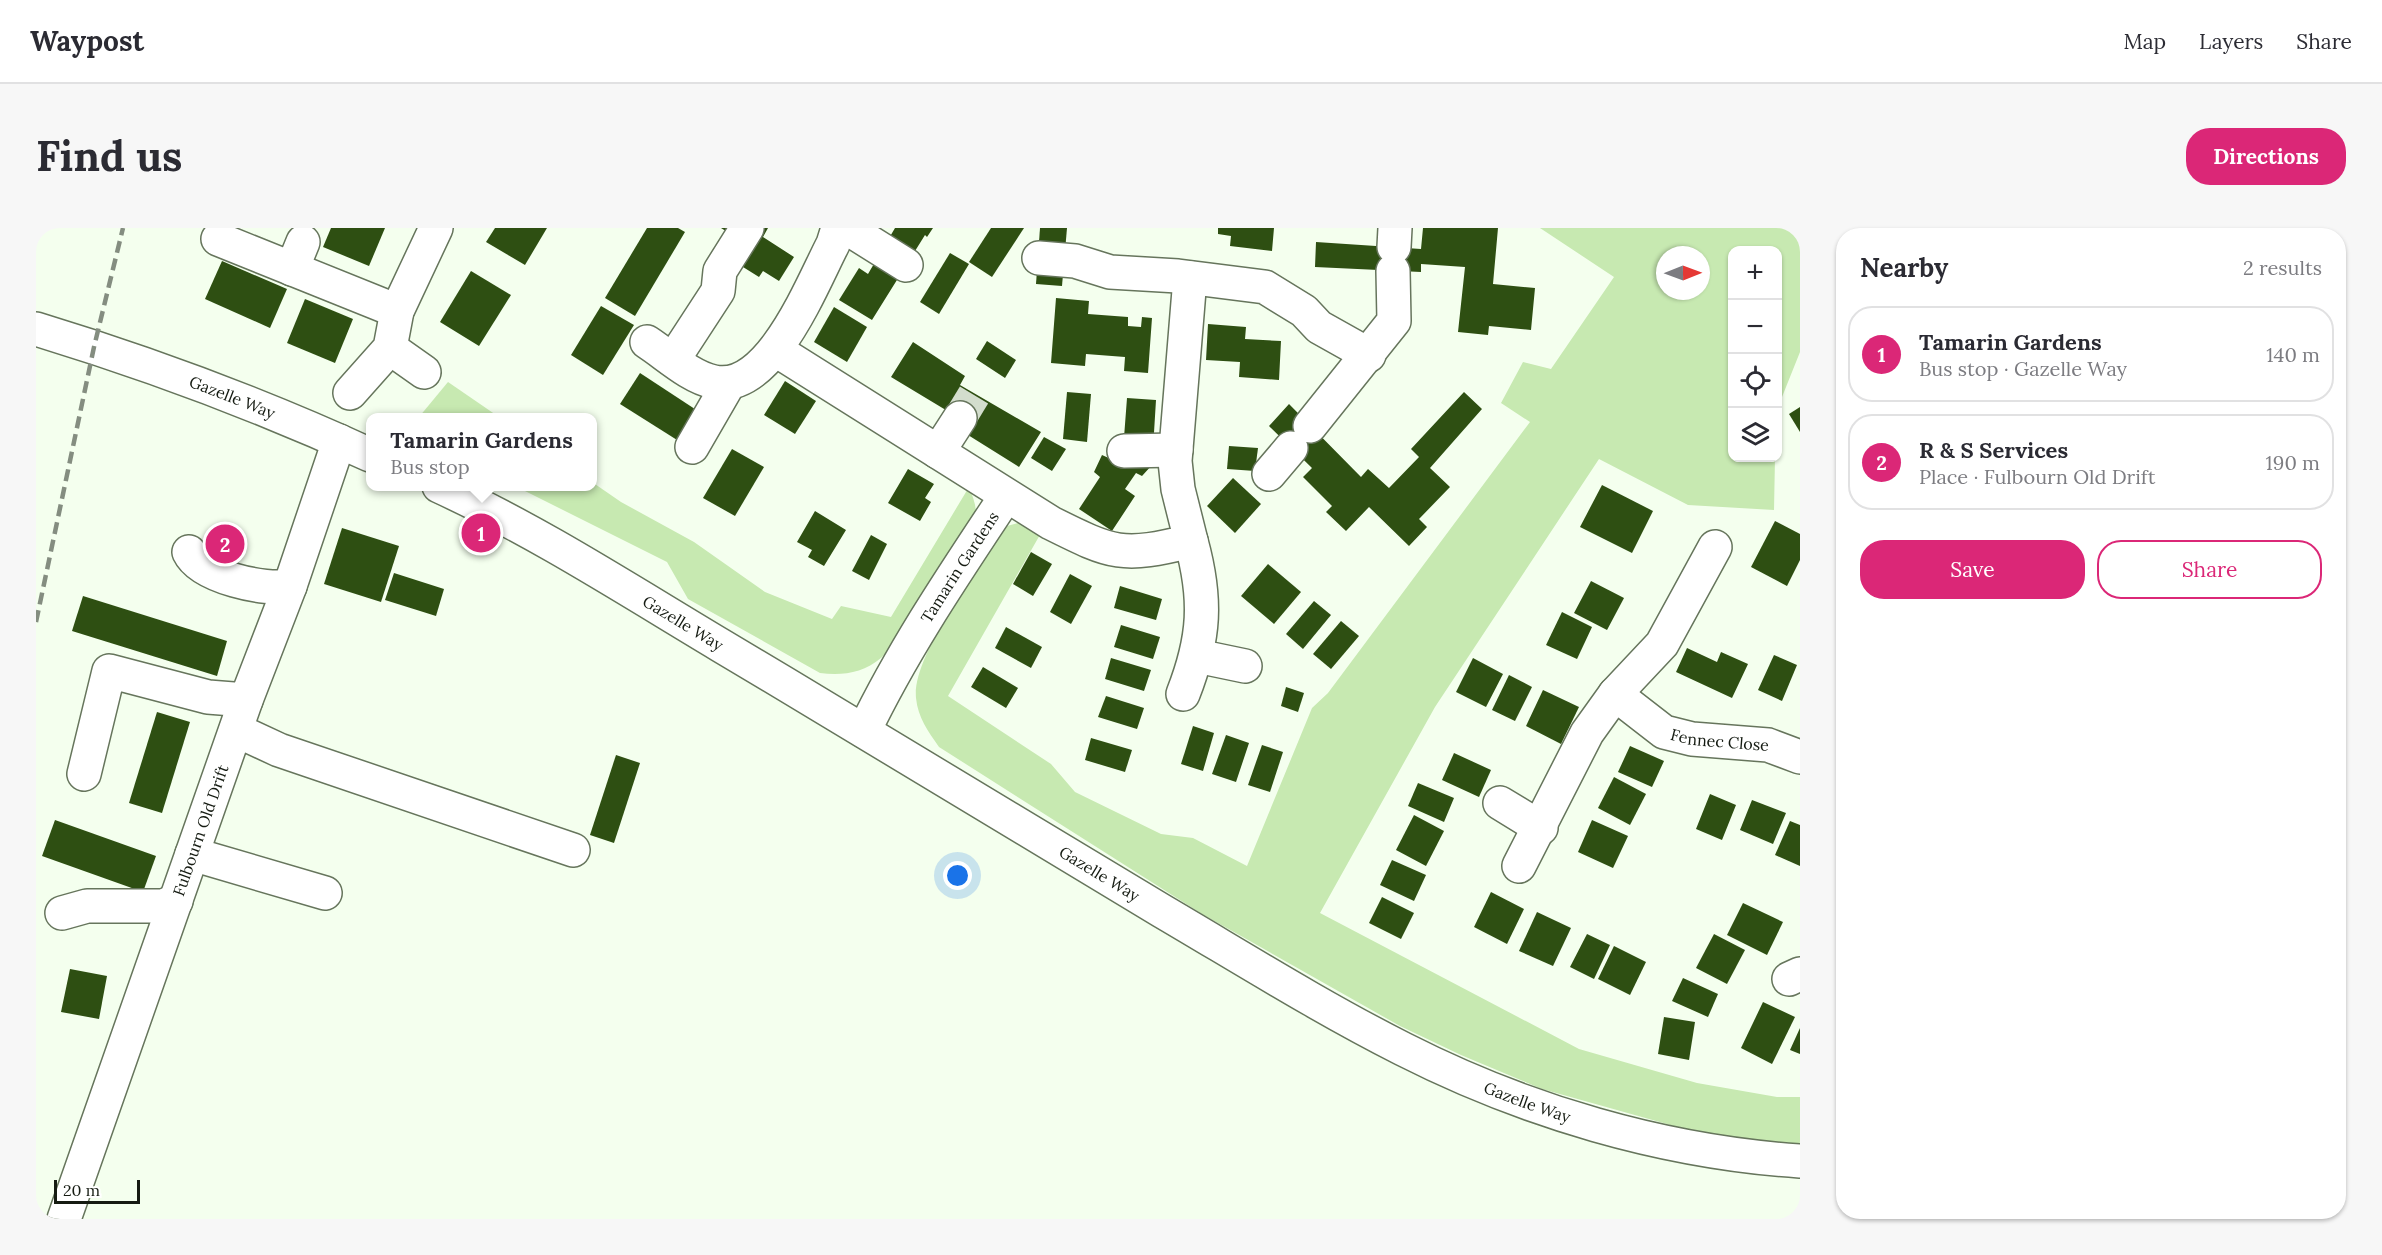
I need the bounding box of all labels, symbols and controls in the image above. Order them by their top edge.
text: Waypost [30,23,144,59]
text: Map [2123,28,2166,55]
text: Layers [2199,28,2263,55]
text: Share [2296,28,2352,55]
button: Directions [2186,128,2346,185]
text: Find us [36,129,182,183]
north arrow [1656,246,1710,300]
map controls [1728,246,1782,462]
button: + [1728,246,1782,300]
text: Nearby [1860,251,1948,284]
text: 2 results [2243,255,2322,280]
button: − [1728,300,1782,354]
text: Tamarin Gardens [1919,328,2102,356]
text: 1 [1877,342,1886,367]
text: 140 m [2266,342,2320,367]
button: locate [1728,354,1782,408]
text: Bus stop · Gazelle Way [1919,356,2127,381]
street label: Gazelle Way [187,371,279,423]
button: layers [1728,408,1782,462]
popup [366,413,597,491]
text: Tamarin Gardens [390,426,573,454]
text: R & S Services [1919,436,2068,464]
text: 2 [1876,450,1887,475]
text: 190 m [2266,450,2320,475]
text: Bus stop [390,454,470,479]
text: Place · Fulbourn Old Drift [1919,464,2156,489]
street label: Tamarin Gardens [916,508,1003,626]
pin: 1 [462,510,500,556]
pin: 2 [206,522,244,566]
button: Save [1860,540,2085,599]
button: Share [2097,540,2322,599]
street label: Gazelle Way [639,591,728,655]
street label: Fennec Close [1668,724,1770,755]
street label: Fulbourn Old Drift [168,761,233,898]
street label: Gazelle Way [1056,842,1144,906]
your location [943,861,972,890]
street label: Gazelle Way [1481,1077,1574,1127]
scale bar [54,1177,140,1204]
text: 20 m [63,1180,100,1200]

